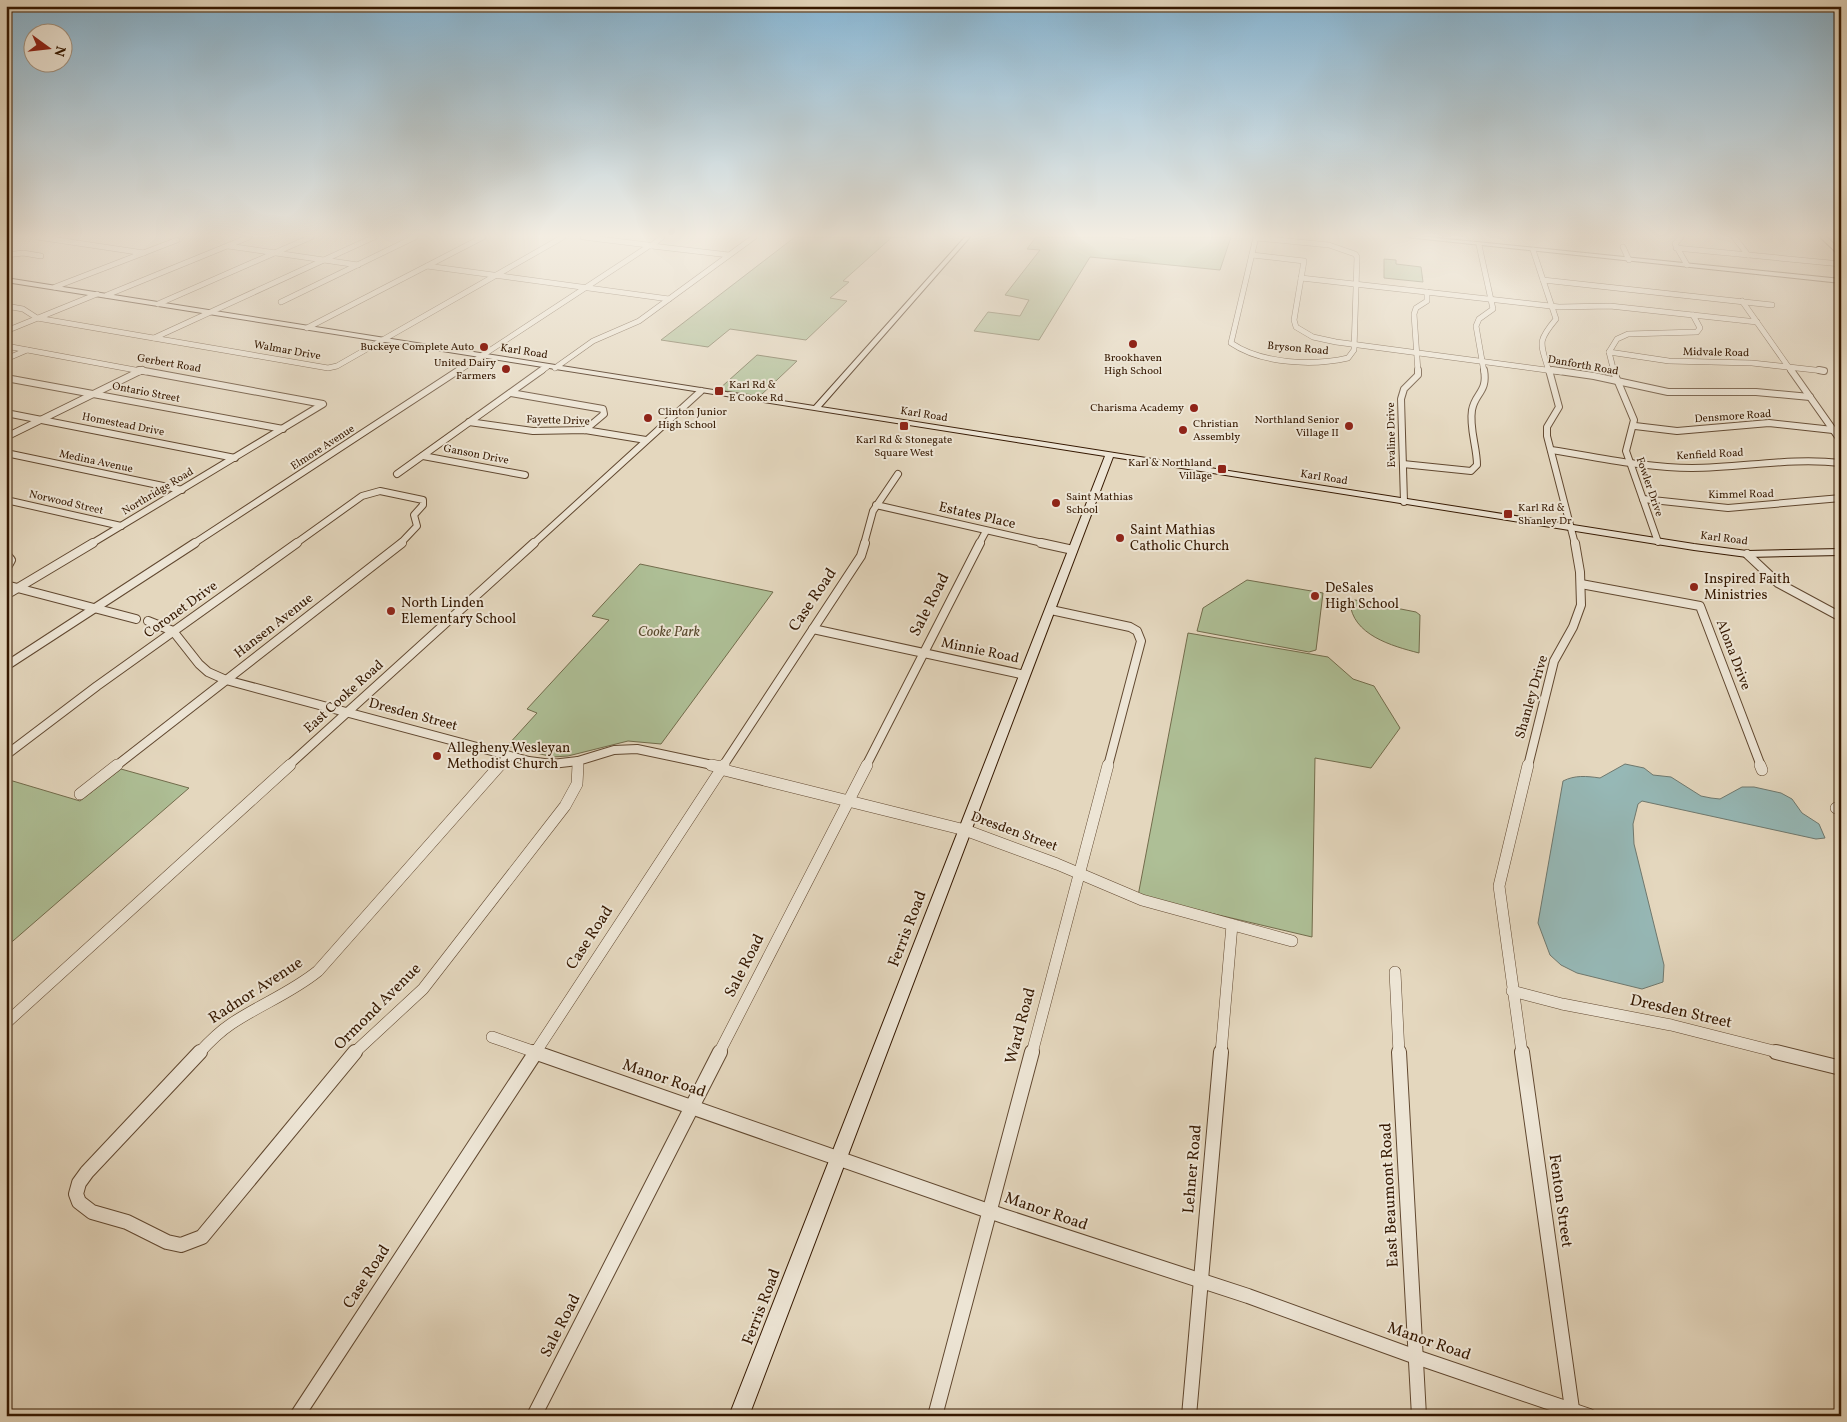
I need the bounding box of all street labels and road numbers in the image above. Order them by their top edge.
street label: Walmar Drive [252,338,322,364]
street label: Bryson Road [1267,339,1329,359]
street label: Karl Road [499,341,549,363]
street label: Midvale Road [1683,345,1749,361]
street label: Gerbert Road [136,351,202,377]
street label: Danforth Road [1546,352,1620,380]
street label: Ontario Street [111,379,181,407]
street label: Evaline Drive [1384,402,1400,468]
street label: Karl Road [899,404,949,426]
street label: Densmore Road [1694,407,1772,427]
street label: Homestead Drive [81,410,165,440]
street label: Fayette Drive [526,412,590,430]
street label: Elmore Avenue [288,422,358,474]
street label: Ganson Drive [442,441,510,469]
street label: Kenfield Road [1676,446,1744,464]
street label: Medina Avenue [58,447,134,477]
street label: Fowler Drive [1632,455,1666,519]
street label: Northridge Road [119,465,197,519]
street label: Karl Road [1299,467,1349,489]
street label: Norwood Street [27,487,105,519]
street label: Kimmel Road [1708,487,1774,503]
street label: Estates Place [937,498,1018,534]
street label: Karl Road [1699,529,1749,549]
street label: Case Road [784,564,842,636]
street label: Sale Road [905,569,955,641]
street label: Coronet Drive [140,577,222,643]
street label: Hansen Avenue [231,589,318,663]
street label: Alona Drive [1711,617,1755,693]
street label: Minnie Road [939,633,1021,669]
street label: Shanley Drive [1511,653,1553,741]
street label: East Cooke Road [300,656,388,738]
street label: Dresden Street [367,694,460,736]
street label: Dresden Street [968,807,1060,857]
street label: Ferris Road [883,888,933,970]
street label: Case Road [561,902,619,974]
street label: Sale Road [720,930,770,1002]
street label: Radnor Avenue [205,952,307,1030]
street label: Ormond Avenue [329,958,427,1056]
street label: Ward Road [1000,986,1042,1066]
street label: Dresden Street [1628,990,1735,1035]
street label: Manor Road [619,1054,709,1104]
street label: East Beaumont Road [1375,1122,1405,1268]
street label: Lehner Road [1178,1124,1208,1214]
street label: Fenton Street [1543,1153,1577,1249]
street label: Manor Road [1001,1187,1091,1237]
street label: Case Road [338,1241,396,1313]
street label: Ferris Road [737,1266,787,1348]
street label: Sale Road [536,1290,586,1362]
street label: Manor Road [1384,1317,1474,1367]

